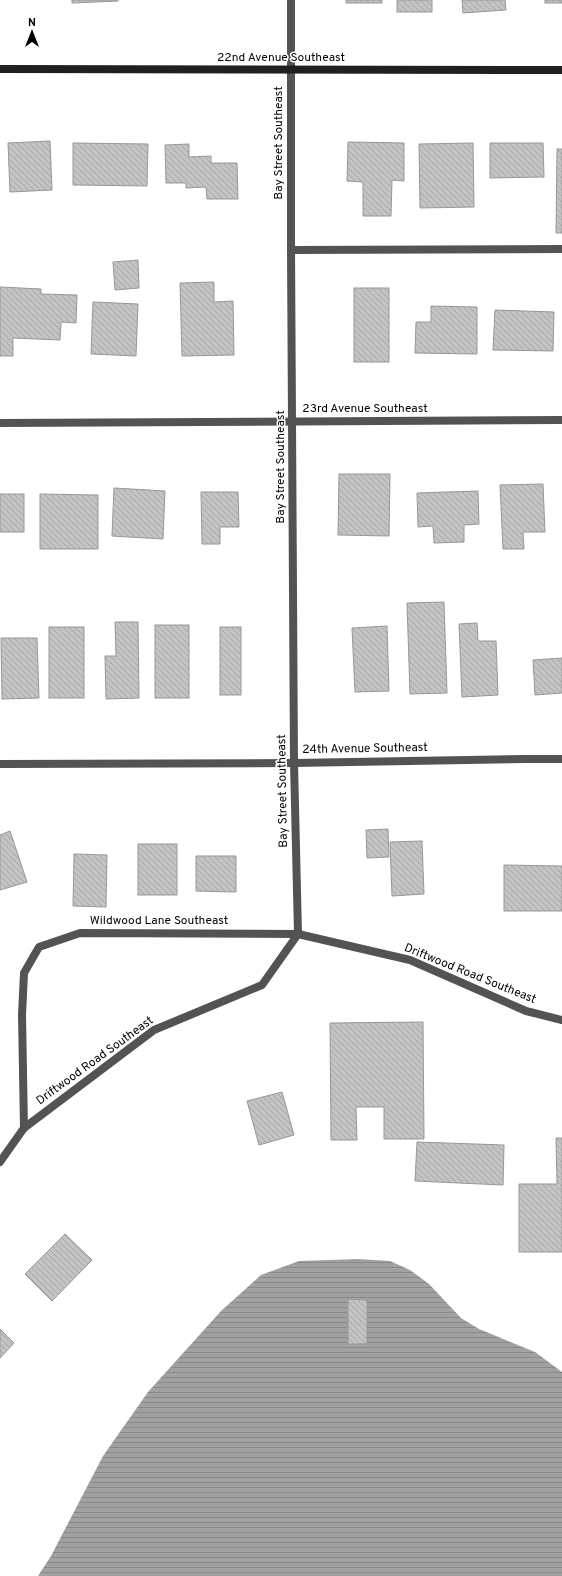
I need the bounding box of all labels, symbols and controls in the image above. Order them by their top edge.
north arrow [12,12,52,52]
text: N [28,16,36,30]
street label: 22nd Avenue Southeast [217,50,345,66]
street label: Bay Street Southeast [271,86,287,200]
street label: 23rd Avenue Southeast [302,401,428,417]
street label: Bay Street Southeast [273,410,289,524]
street label: Bay Street Southeast [274,734,292,848]
street label: 24th Avenue Southeast [302,740,428,758]
street label: Wildwood Lane Southeast [90,913,228,929]
street label: Driftwood Road Southeast [402,940,538,1008]
street label: Driftwood Road Southeast [33,1013,157,1109]

